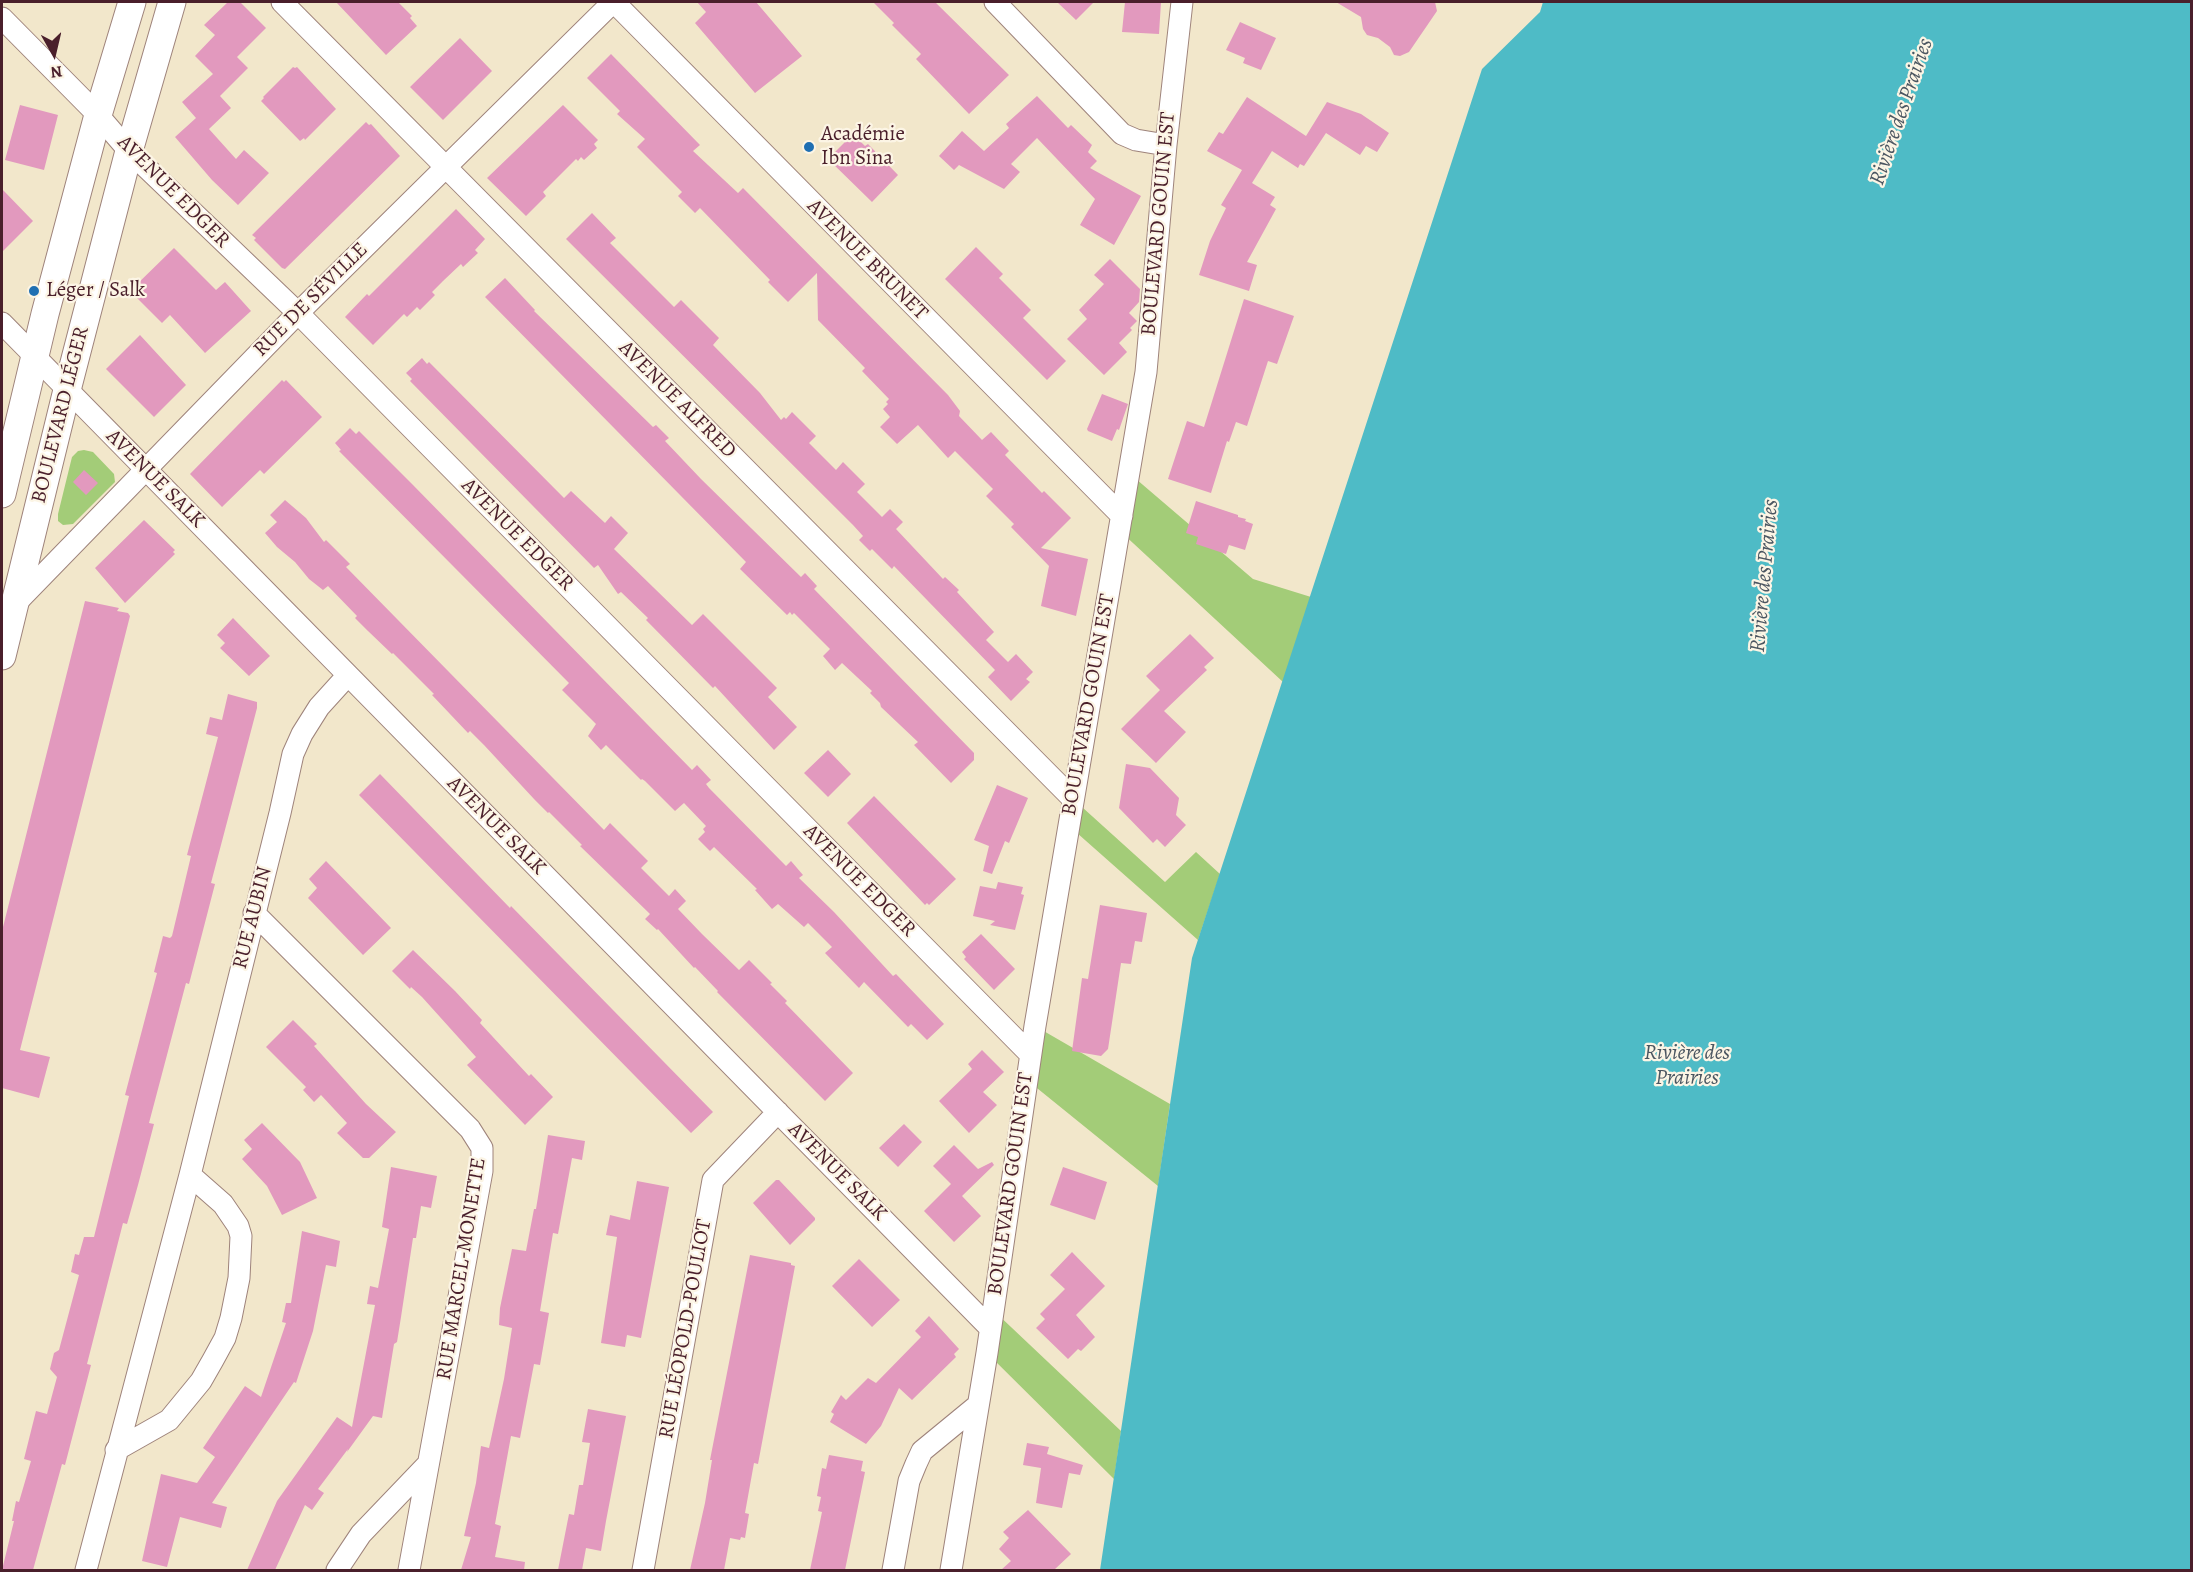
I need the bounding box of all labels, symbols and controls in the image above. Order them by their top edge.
north arrow [24,24,84,84]
water label: Rivière des Prairies [1865,35,1939,189]
text: N [49,60,64,84]
street label: BOULEVARD GOUIN EST [1137,111,1181,337]
place label: Académie Ibn Sina [821,122,905,172]
street label: AVENUE EDGER [111,130,235,254]
marker: Académie Ibn Sina [802,140,816,154]
street label: AVENUE BRUNET [801,194,933,326]
street label: RUE DE SÉVILLE [249,238,373,362]
place label: Léger / Salk [46,278,145,304]
marker: Léger / Salk [27,284,41,298]
street label: BOULEVARD LÉGER [27,324,95,506]
street label: AVENUE ALFRED [613,336,741,464]
street label: AVENUE SALK [100,424,210,534]
street label: AVENUE EDGER [455,473,579,597]
water label: Rivière des Prairies [1745,499,1785,653]
street label: BOULEVARD GOUIN EST [1057,592,1121,818]
street label: AVENUE SALK [441,771,551,881]
street label: AVENUE EDGER [797,819,921,943]
street label: RUE AUBIN [228,864,278,972]
water label: Rivière des Prairies [1644,1041,1730,1092]
street label: BOULEVARD GOUIN EST [983,1071,1039,1297]
street label: AVENUE SALK [782,1117,892,1227]
street label: RUE MARCEL-MONETTE [432,1156,492,1382]
street label: RUE LÉOPOLD-POULIOT [654,1217,718,1441]

